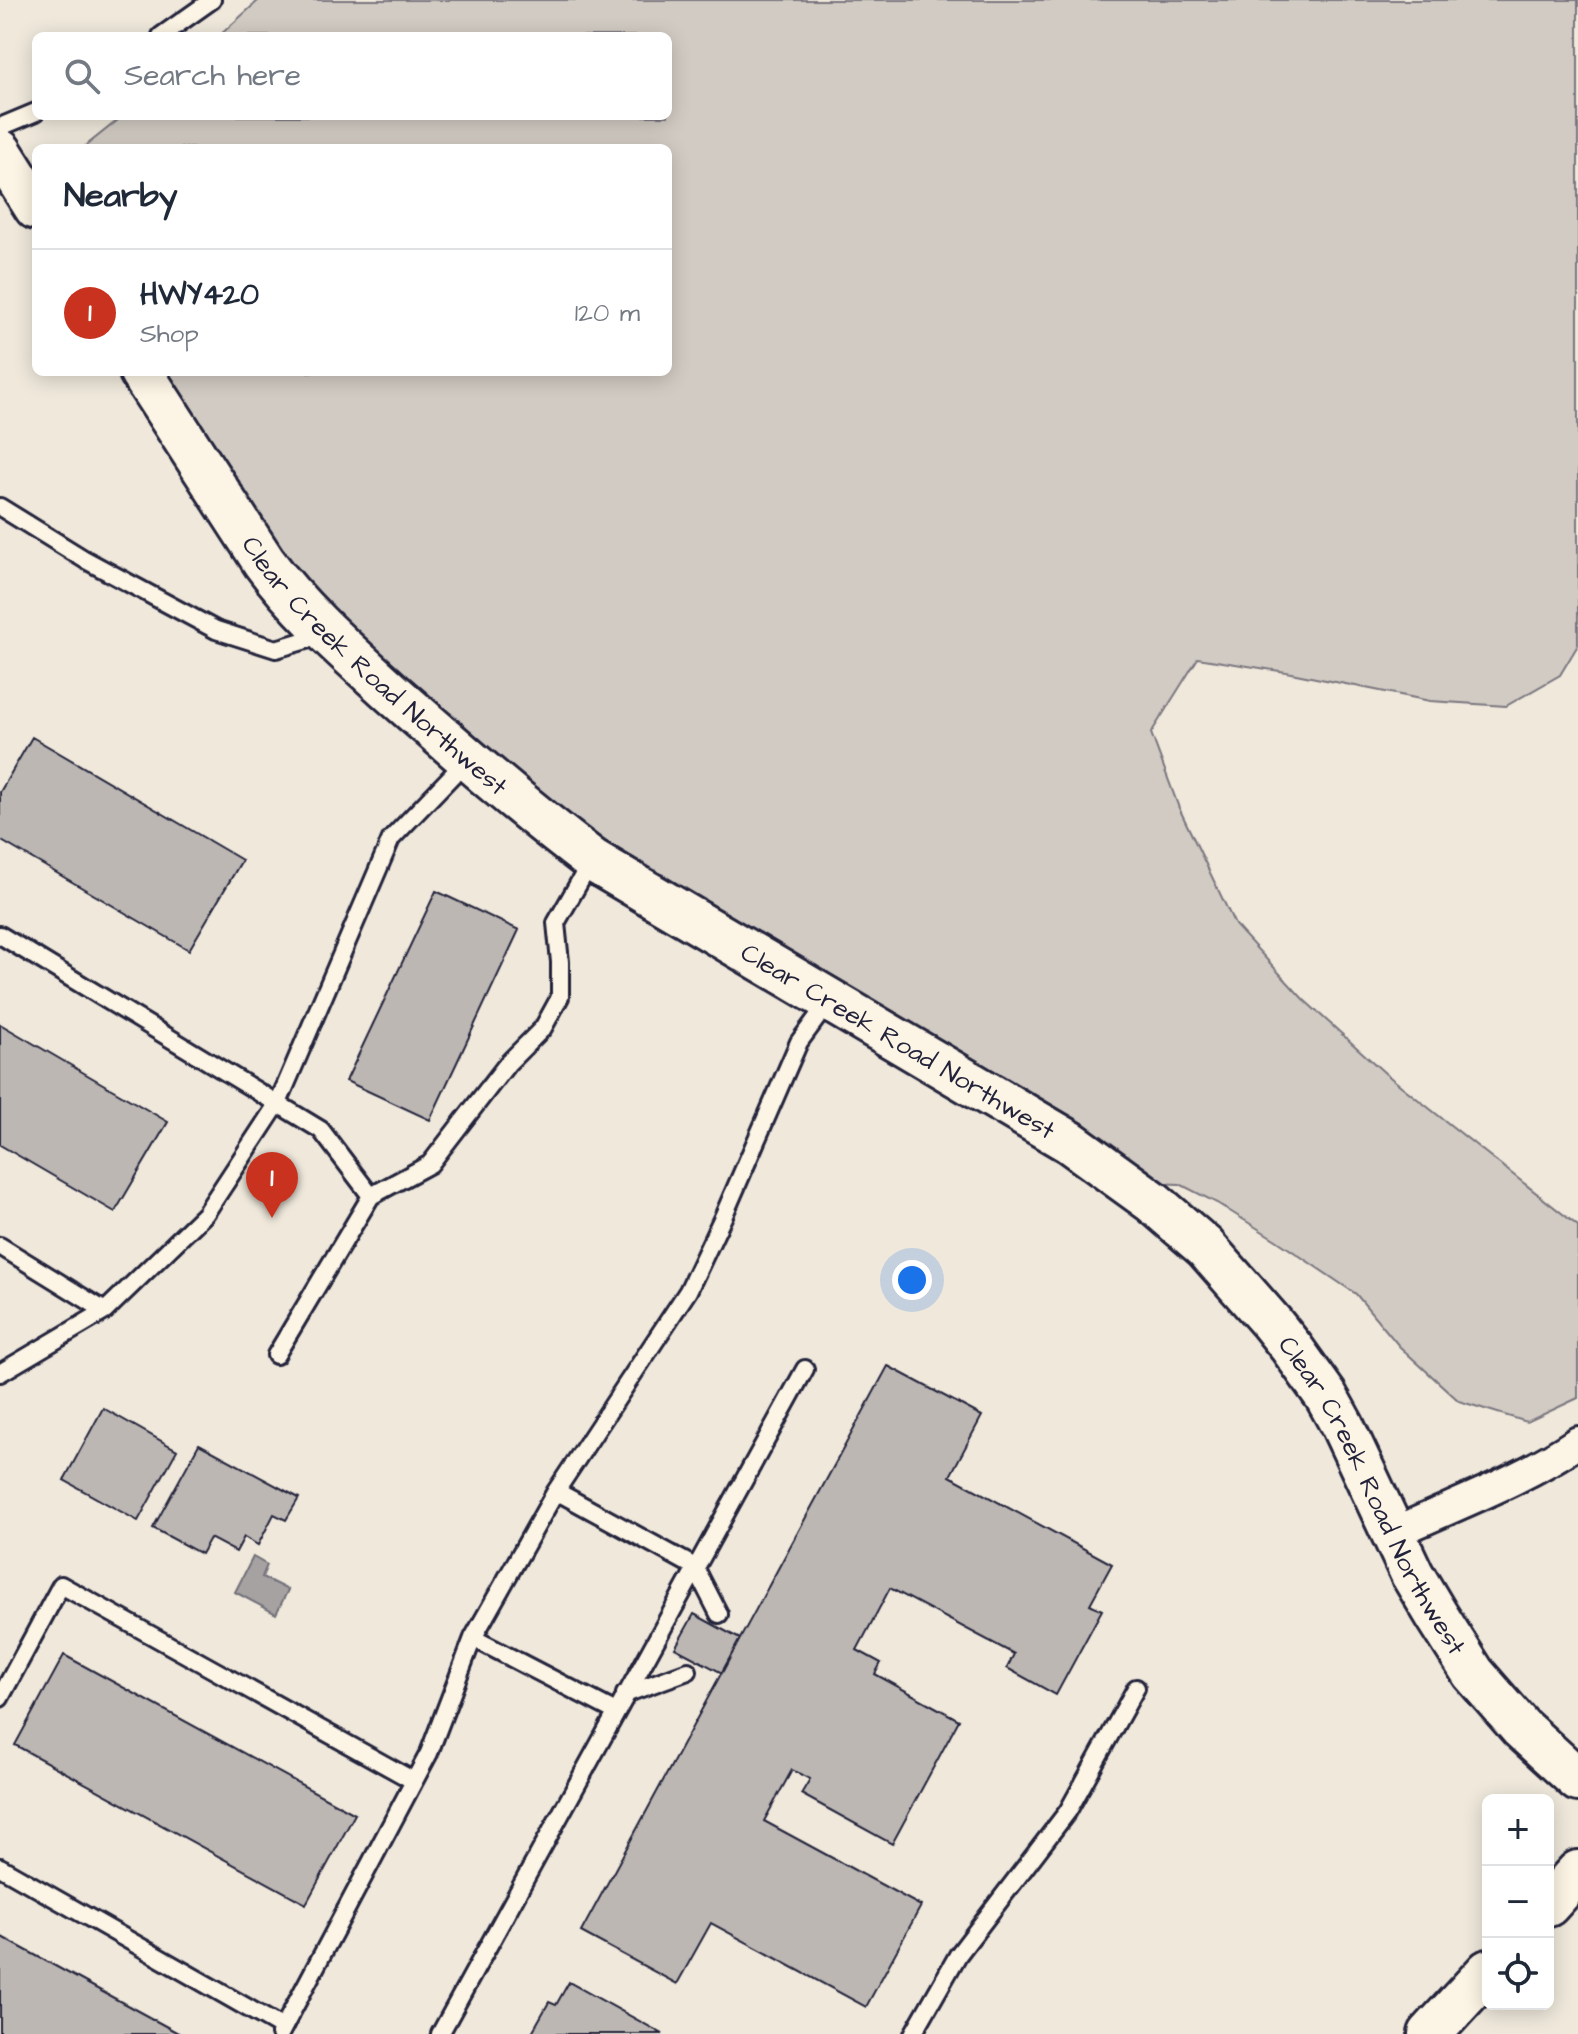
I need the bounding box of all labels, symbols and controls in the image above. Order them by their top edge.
search box [32,32,672,120]
icon: search [60,54,104,98]
text: Search here [124,55,301,97]
text: Nearby [64,172,178,220]
text: HWY420 [140,274,259,316]
text: 1 [88,295,92,331]
text: 120 m [575,295,640,331]
text: Shop [140,316,199,352]
street label: Clear Creek Road Northwest [233,529,515,805]
street label: Clear Creek Road Northwest [734,935,1062,1149]
pin: 1 [246,1152,298,1218]
your location [892,1260,932,1300]
street label: Clear Creek Road Northwest [1270,1328,1474,1662]
map controls [1482,1794,1554,2010]
button: + [1482,1794,1554,1866]
button: − [1482,1866,1554,1938]
button: locate [1482,1938,1554,2010]

